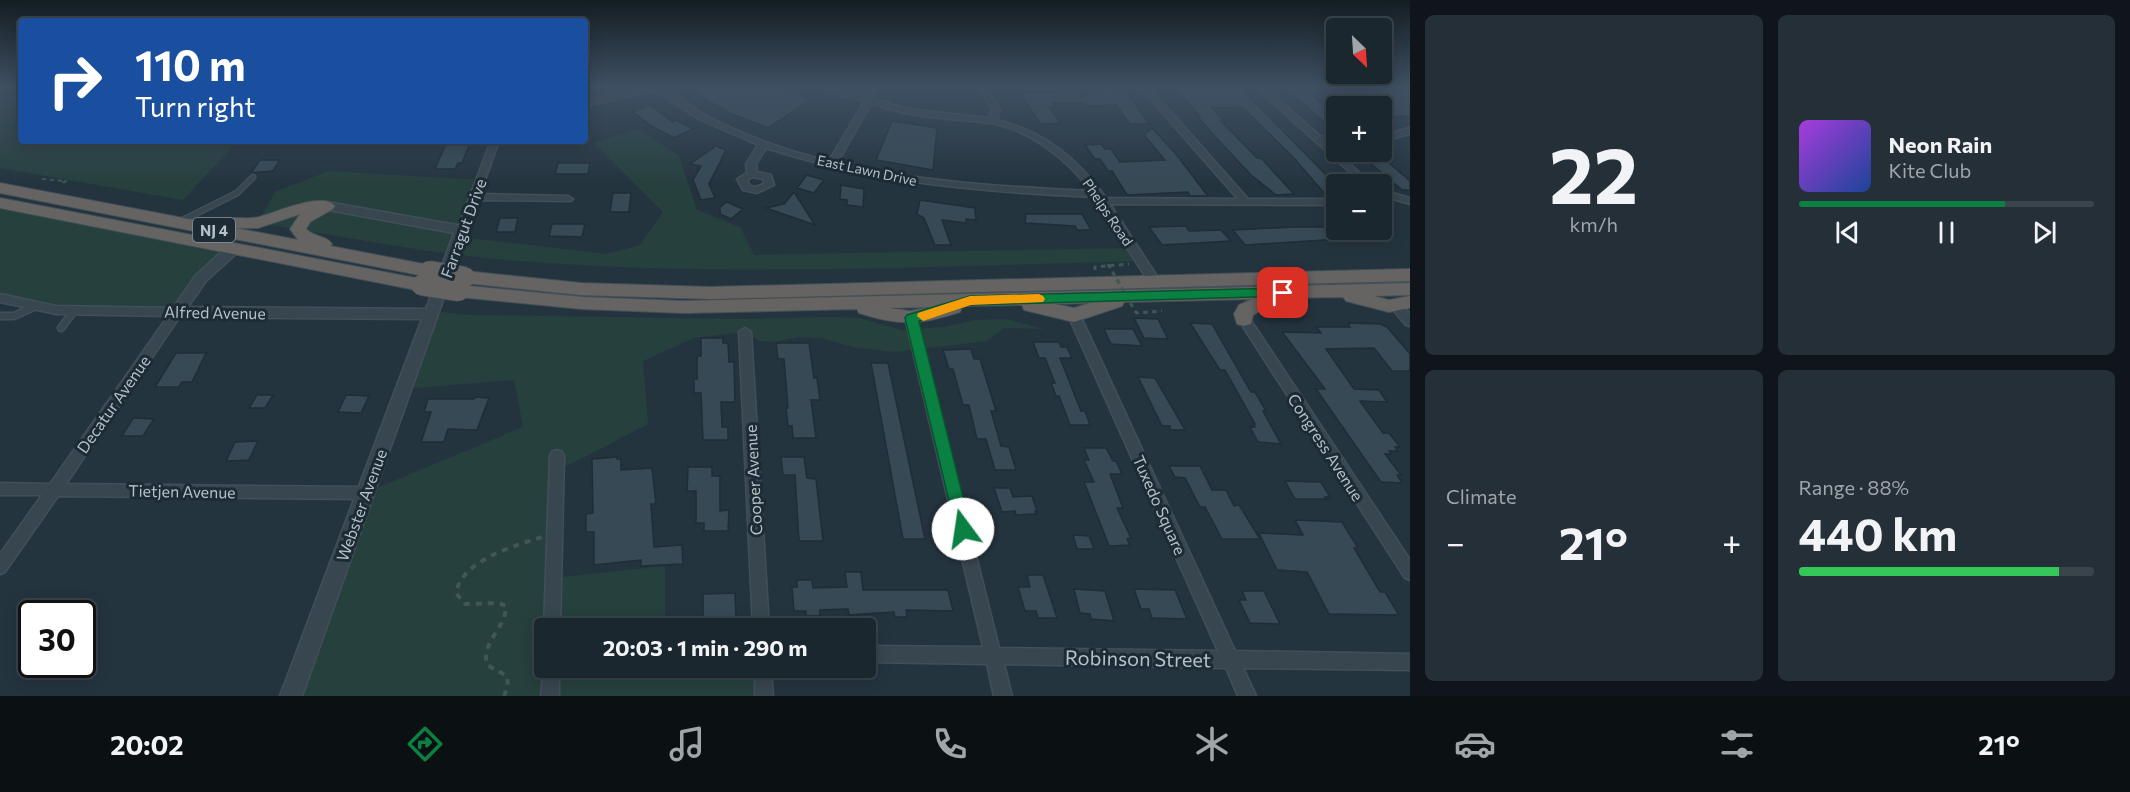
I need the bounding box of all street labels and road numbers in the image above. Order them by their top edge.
street label: East Lawn Drive [816,151,918,189]
street label: Phelps Road [1079,175,1137,249]
street label: Farragut Drive [436,176,490,280]
road number: NJ 4 [193,218,235,242]
street label: Alfred Avenue [164,302,266,322]
street label: Decatur Avenue [72,352,154,456]
street label: Congress Avenue [1284,390,1368,504]
street label: Cooper Avenue [741,424,765,536]
street label: Webster Avenue [332,446,390,564]
street label: Tuxedo Square [1130,452,1190,558]
street label: Tietjen Avenue [128,481,236,501]
street label: Robinson Street [1065,645,1211,671]

